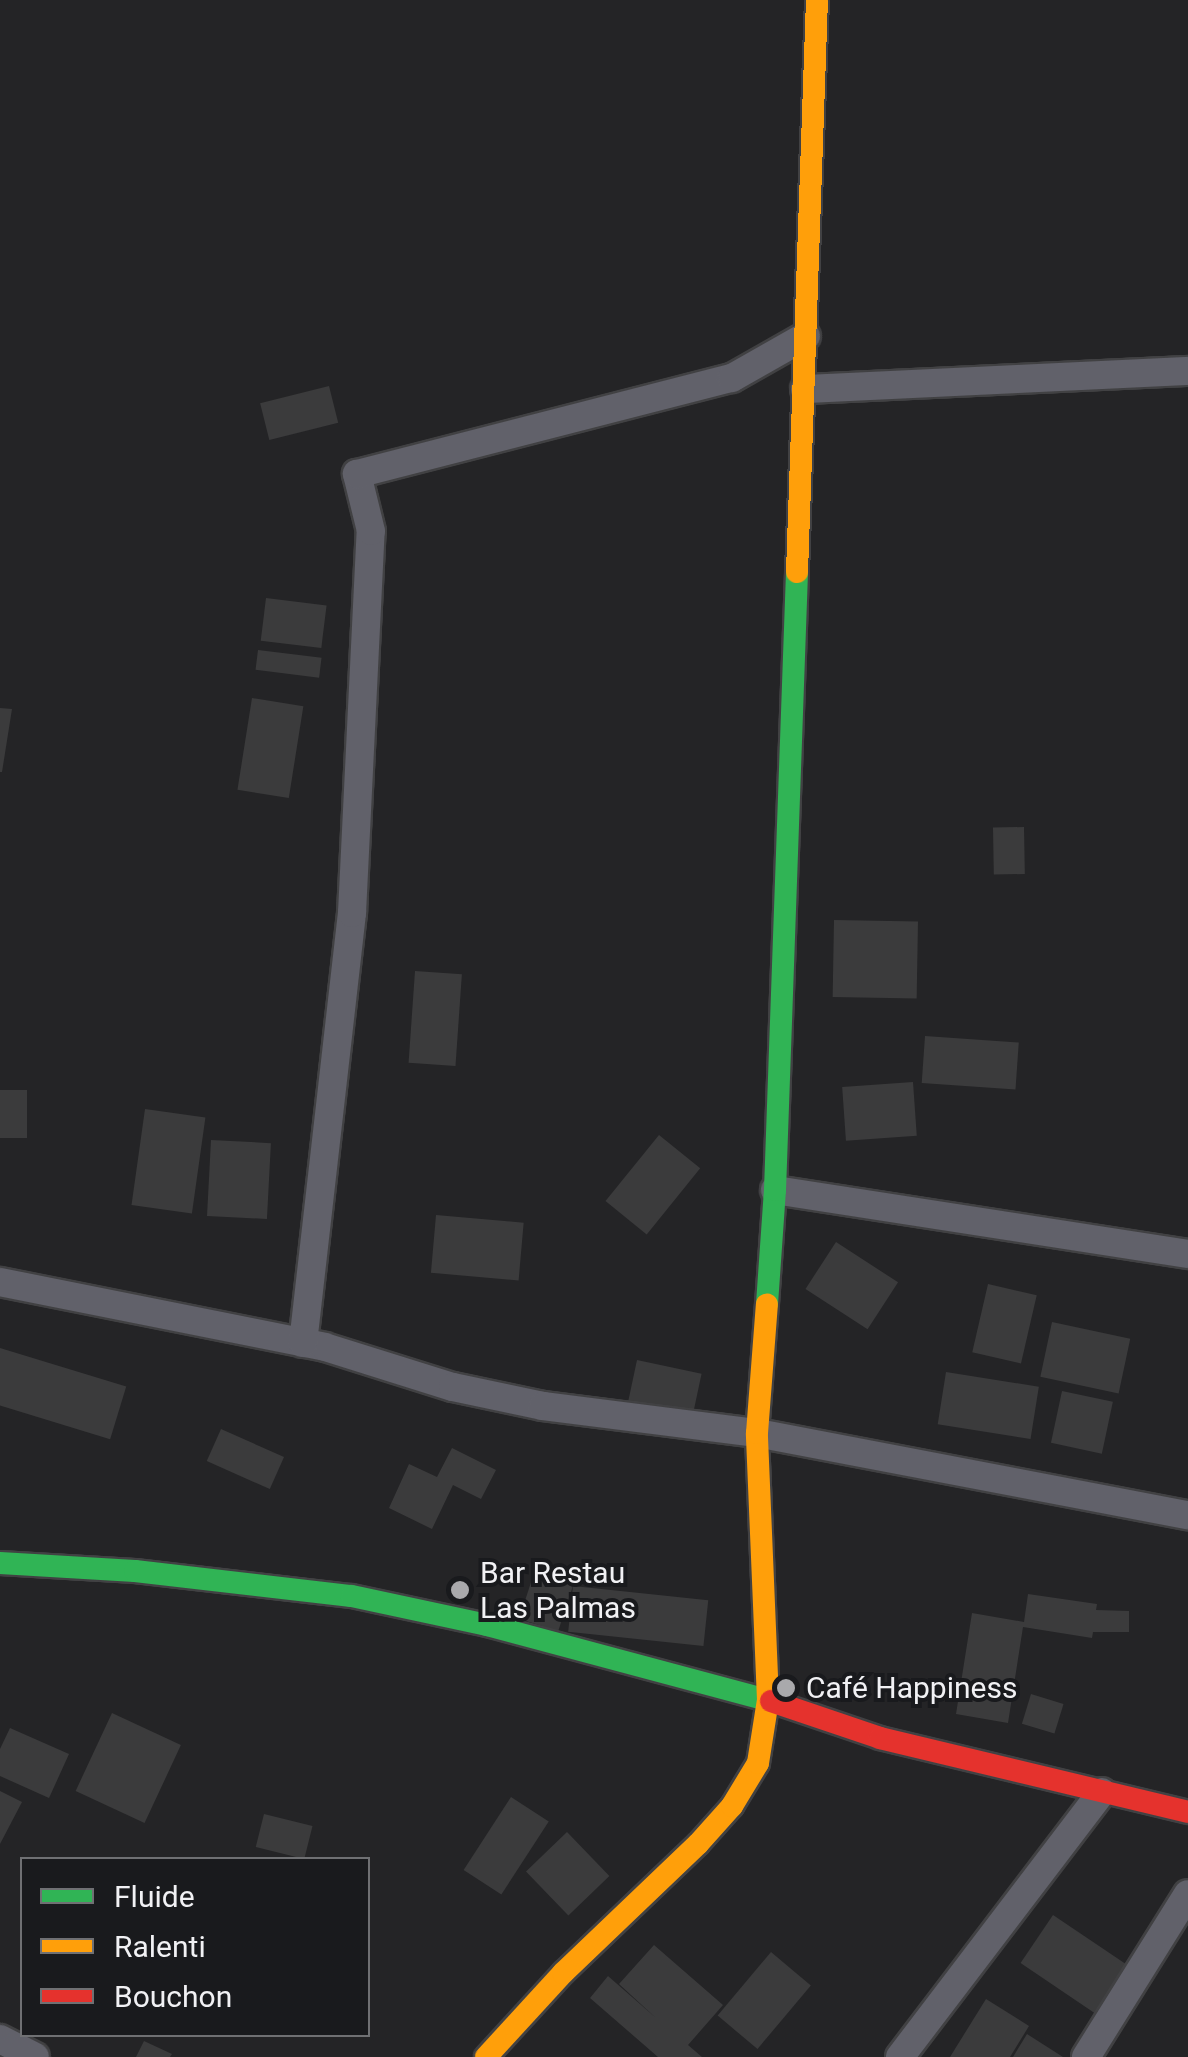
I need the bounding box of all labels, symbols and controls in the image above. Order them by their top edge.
place label: Bar Restau Las Palmas [480,1555,636,1626]
marker: Bar Restau Las Palmas [449,1579,471,1601]
place label: Café Happiness [806,1670,1017,1706]
marker: Café Happiness [775,1677,797,1699]
legend [20,1857,370,2037]
text: Fluide [114,1879,195,1914]
text: Ralenti [114,1929,206,1964]
text: Bouchon [114,1979,232,2014]

